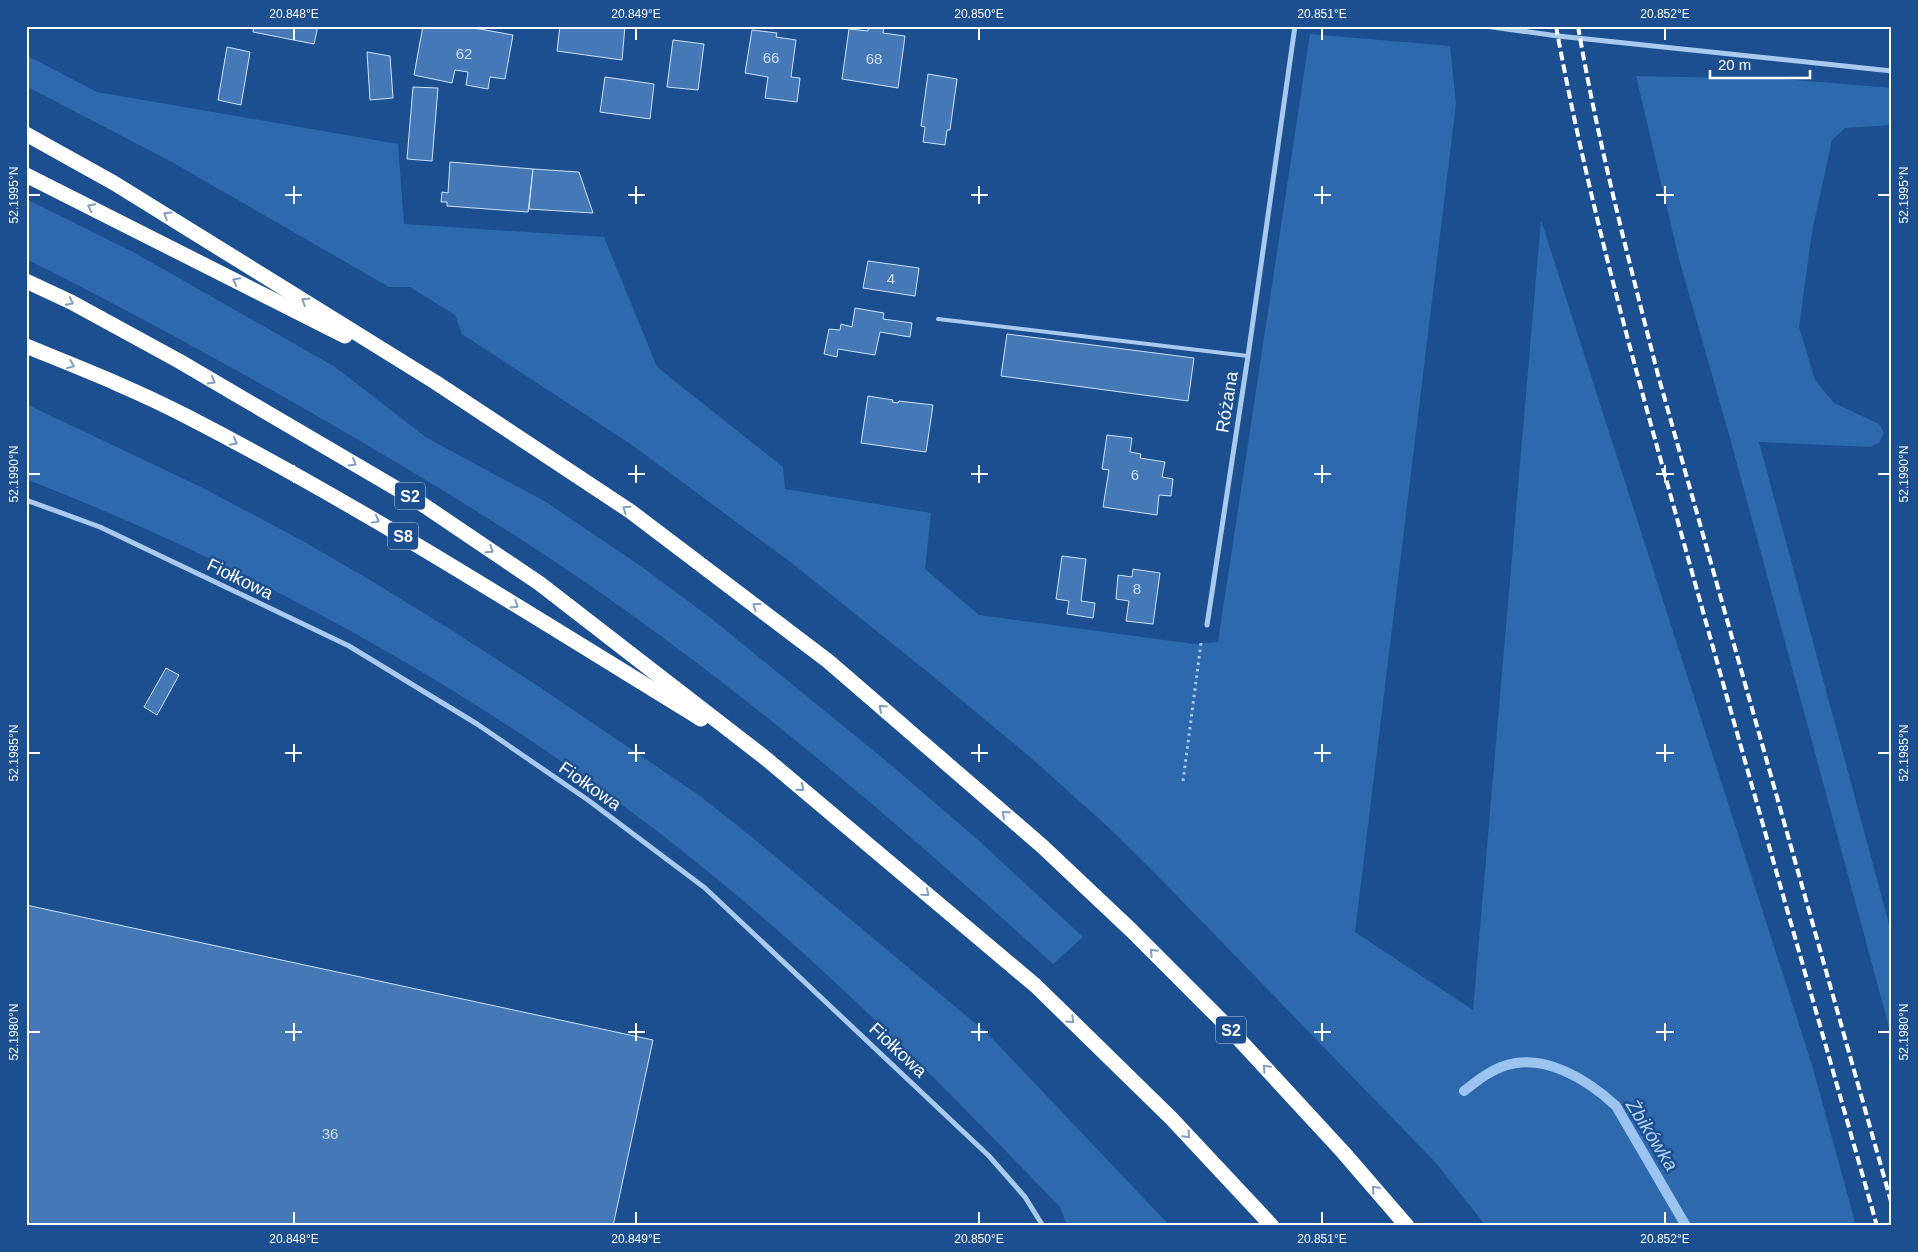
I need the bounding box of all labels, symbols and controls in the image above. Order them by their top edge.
text: 20.848°E [269,7,319,21]
text: 20.849°E [611,7,661,21]
text: 20.850°E [954,7,1004,21]
text: 20.851°E [1297,7,1347,21]
text: 20.852°E [1640,7,1690,21]
house number: 62 [456,45,472,62]
scale bar [1710,48,1810,80]
house number: 66 [763,49,779,66]
house number: 68 [866,50,882,67]
text: 20 m [1718,56,1751,73]
text: 52.1995°N [7,167,21,223]
text: 52.1995°N [1897,167,1911,223]
one-way arrow [87,203,96,213]
one-way arrow [163,212,172,222]
house number: 4 [887,270,895,287]
one-way arrow [232,277,241,287]
one-way arrow [65,296,74,306]
one-way arrow [301,297,310,307]
one-way arrow [66,358,75,369]
street label: Różana [1212,369,1242,434]
one-way arrow [207,374,216,384]
one-way arrow [229,436,238,446]
text: 52.1990°N [7,446,21,502]
text: 52.1990°N [1897,446,1911,502]
one-way arrow [347,456,356,466]
house number: 6 [1131,466,1139,483]
road number: S2 [395,482,425,510]
one-way arrow [622,506,632,515]
one-way arrow [371,514,380,524]
road number: S8 [388,522,418,550]
one-way arrow [484,544,494,553]
street label: Fiołkowa [204,554,277,604]
house number: 8 [1133,580,1141,597]
one-way arrow [509,599,518,608]
one-way arrow [753,604,762,612]
one-way arrow [879,705,888,714]
text: 52.1985°N [7,725,21,781]
text: 52.1985°N [1897,725,1911,781]
street label: Fiołkowa [555,757,626,815]
one-way arrow [795,783,804,791]
one-way arrow [1002,811,1011,820]
one-way arrow [920,887,929,895]
one-way arrow [1149,949,1158,958]
text: 52.1980°N [7,1004,21,1060]
text: 52.1980°N [1897,1004,1911,1060]
one-way arrow [1065,1014,1074,1023]
road number: S2 [1216,1016,1246,1044]
street label: Fiołkowa [865,1018,932,1082]
one-way arrow [1263,1065,1272,1074]
water label: Żbikówka [1621,1095,1682,1175]
house number: 36 [322,1125,338,1142]
one-way arrow [1181,1129,1190,1138]
one-way arrow [1371,1185,1380,1194]
text: 20.848°E [269,1232,319,1246]
text: 20.849°E [611,1232,661,1246]
text: 20.850°E [954,1232,1004,1246]
text: 20.851°E [1297,1232,1347,1246]
text: 20.852°E [1640,1232,1690,1246]

